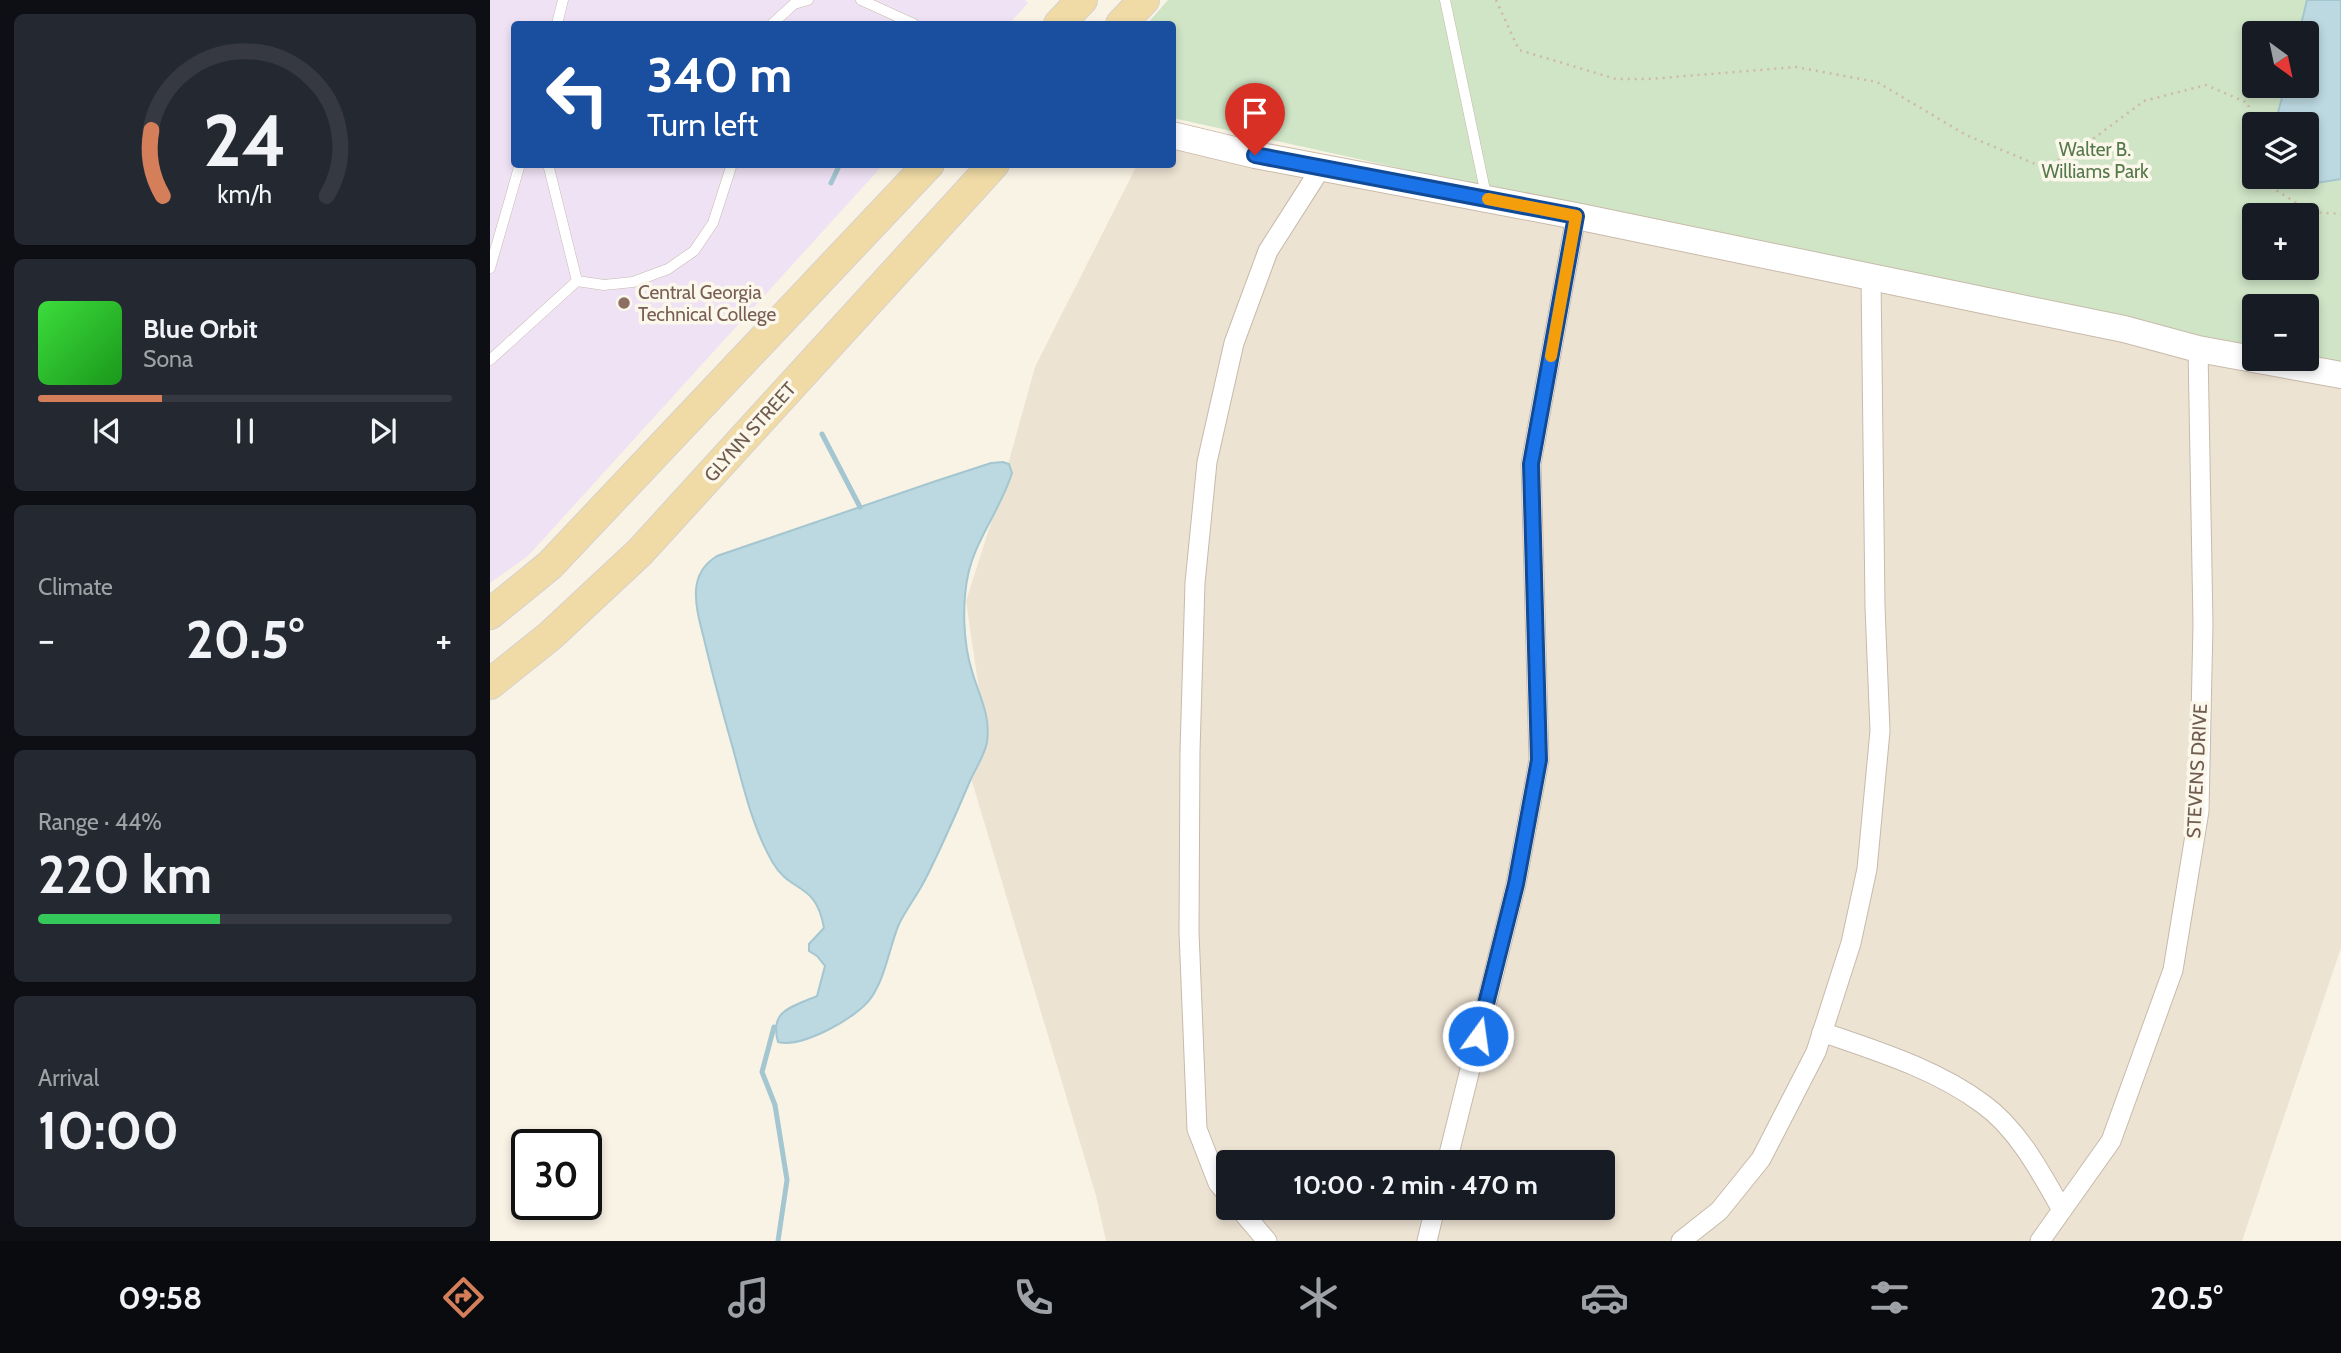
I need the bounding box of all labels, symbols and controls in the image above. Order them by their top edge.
north arrow [2242,21,2319,98]
map controls [2242,21,2319,371]
text: 340 m [647,45,792,104]
icon: left [532,49,623,140]
pin [1225,83,1285,155]
icon: arrive [1236,94,1274,132]
text: 24 [203,96,287,184]
text: Turn left [647,105,758,144]
button: layers [2242,112,2319,189]
park label: Walter B. Williams Park [2041,138,2149,183]
text: km/h [218,179,272,209]
button: + [2242,203,2319,280]
place label: Central Georgia Technical College [638,281,776,326]
button: − [2242,294,2319,371]
marker: Central Georgia Technical College [616,295,632,311]
text: Blue Orbit [143,313,258,345]
text: Sona [143,345,193,373]
street label: GLYNN STREET [699,377,801,487]
icon: previous [88,412,126,450]
icon: pause [226,412,264,450]
icon: next [364,412,402,450]
text: Climate [38,573,113,601]
text: 20.5° [186,608,304,671]
text: − [38,616,55,663]
text: + [435,616,452,663]
street label: STEVENS DRIVE [2182,703,2212,839]
text: Range · 44% [38,808,162,836]
text: 220 km [38,843,212,906]
position arrow [1441,999,1515,1073]
text: Arrival [38,1064,99,1092]
text: 10:00 [38,1099,179,1162]
speed limit sign: 30 [511,1129,602,1220]
text: 10:00 · 2 min · 470 m [1293,1169,1538,1201]
icon: directions [439,1273,488,1322]
icon: music [724,1273,773,1322]
icon: phone [1009,1273,1058,1322]
icon: climate [1294,1273,1343,1322]
icon: car [1580,1273,1629,1322]
icon: filters [1865,1273,1914,1322]
text: 09:58 [118,1278,202,1317]
text: 20.5° [2150,1278,2223,1317]

